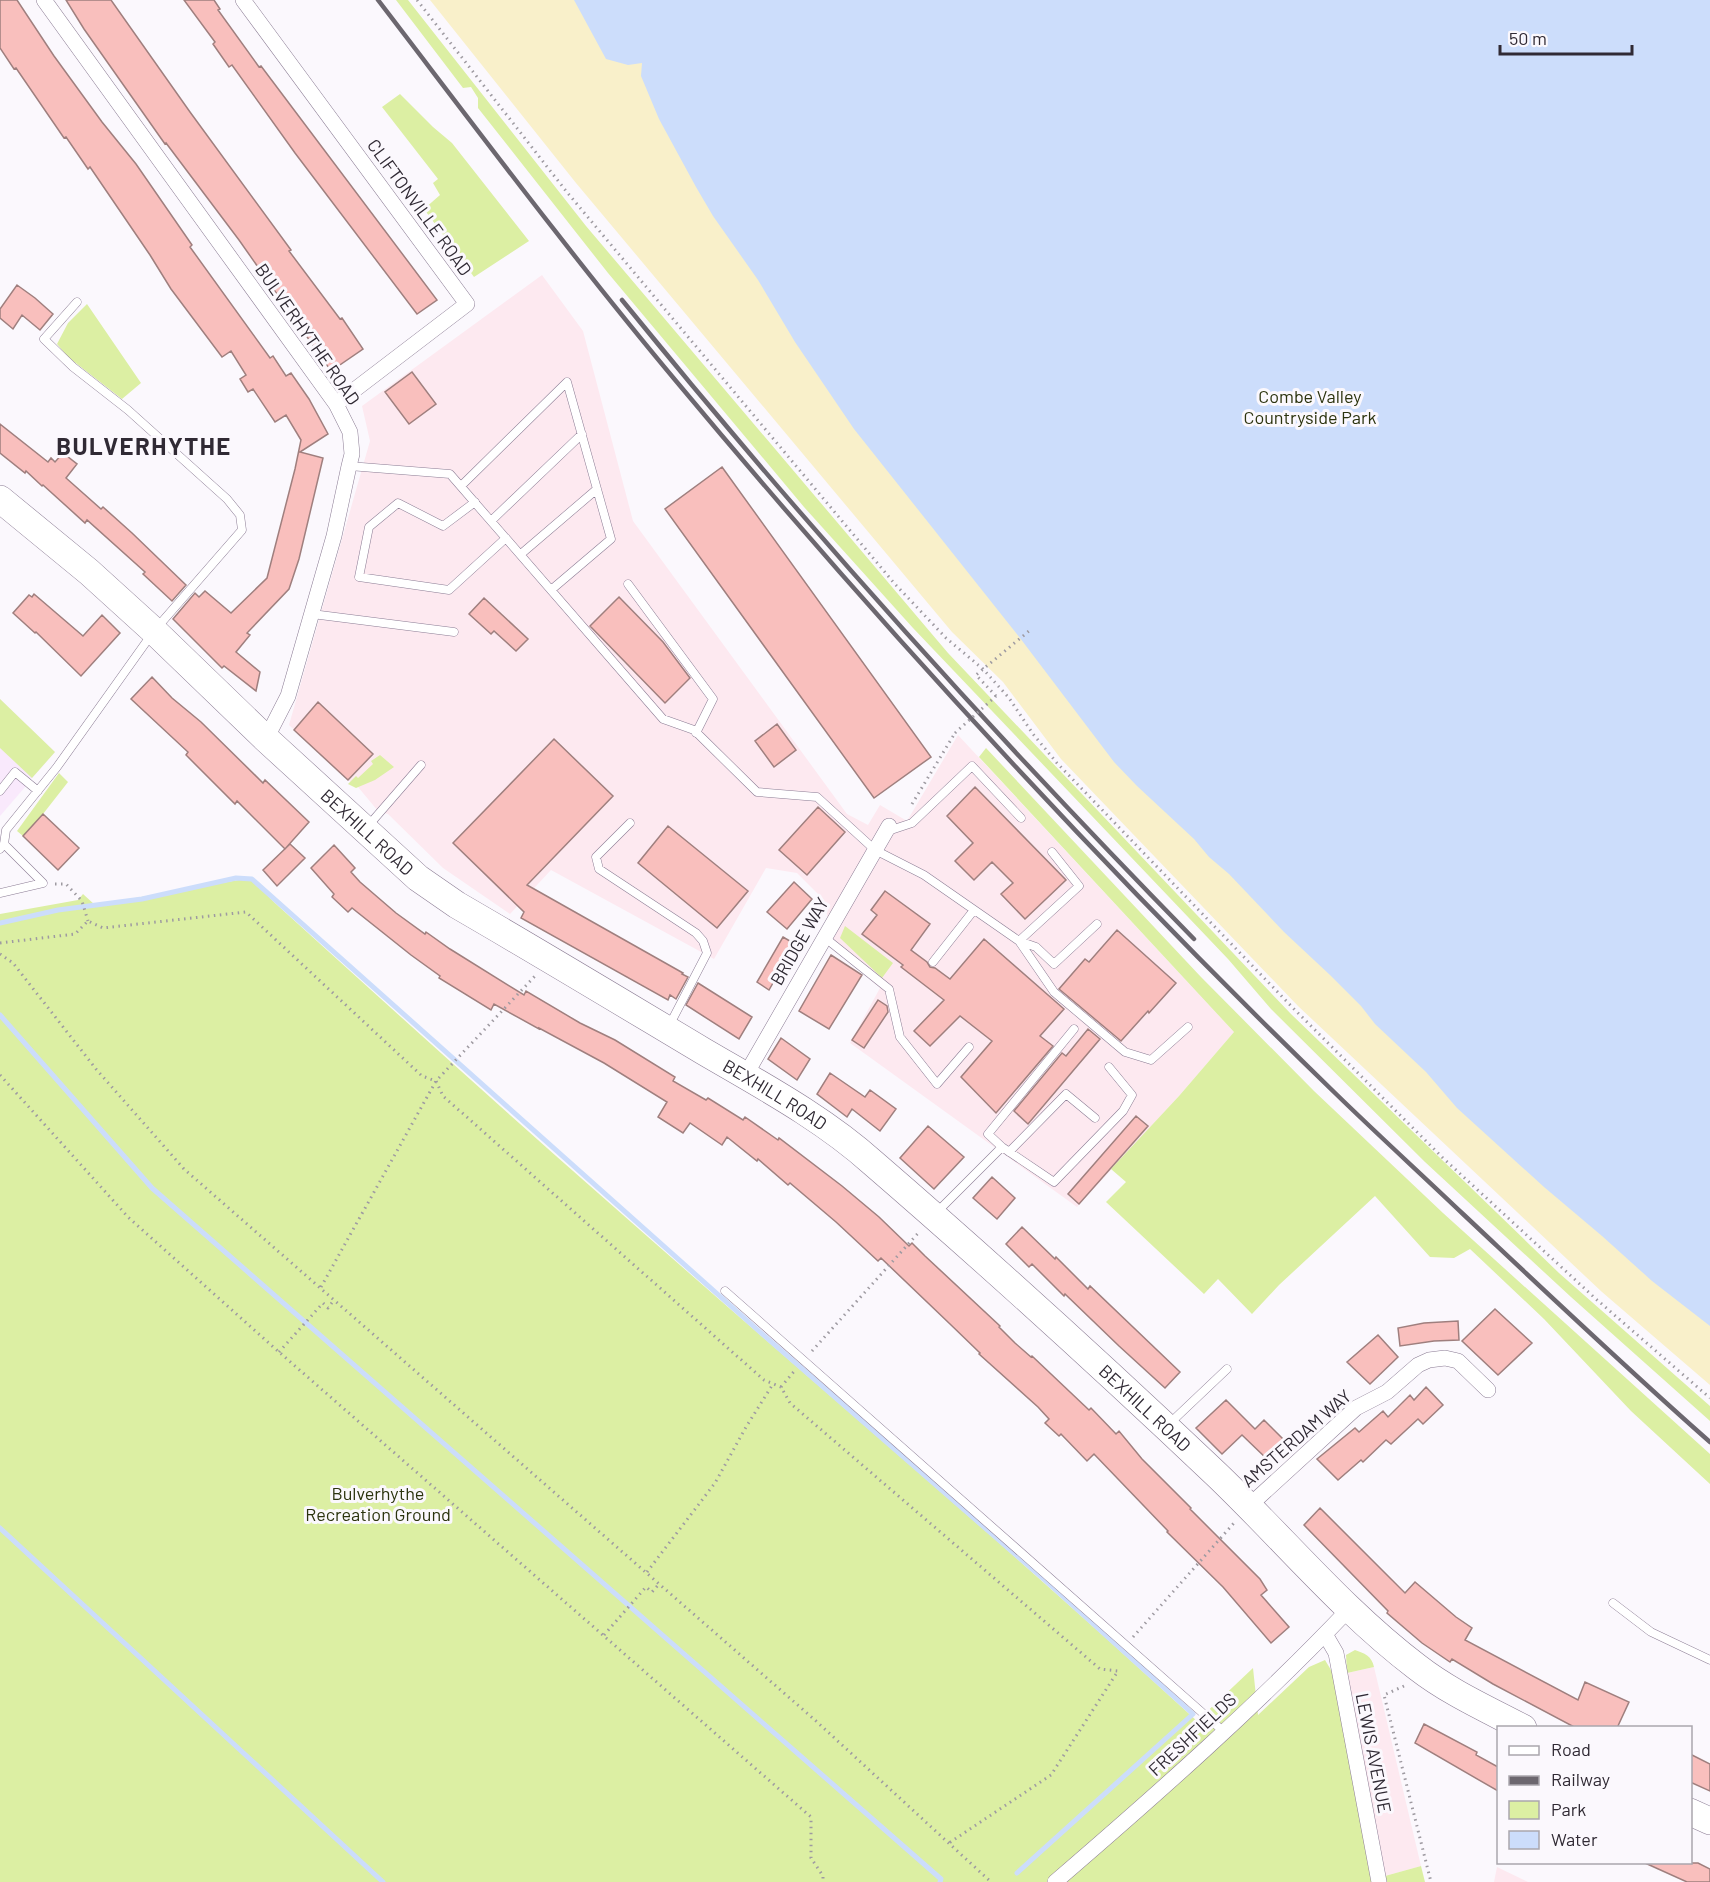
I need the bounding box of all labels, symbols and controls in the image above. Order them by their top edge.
scale bar [1500,18,1632,56]
text: 50 m [1509,27,1547,49]
street label: CLIFTONVILLE ROAD [363,135,477,279]
street label: BULVERHYTHE ROAD [251,259,365,409]
park label: Combe Valley Countryside Park [1243,385,1377,428]
district label: BULVERHYTHE [56,431,232,460]
street label: BEXHILL ROAD [317,784,418,880]
street label: BRIDGE WAY [765,893,833,989]
street label: BEXHILL ROAD [719,1054,831,1134]
street label: BEXHILL ROAD [1095,1360,1196,1456]
street label: AMSTERDAM WAY [1237,1384,1355,1492]
park label: Bulverhythe Recreation Ground [305,1482,451,1525]
street label: FRESHFIELDS [1144,1688,1240,1780]
street label: LEWIS AVENUE [1352,1691,1396,1815]
legend [1497,1726,1692,1864]
text: Road [1551,1738,1591,1760]
text: Railway [1551,1768,1610,1790]
text: Park [1551,1798,1586,1820]
text: Water [1551,1828,1598,1850]

